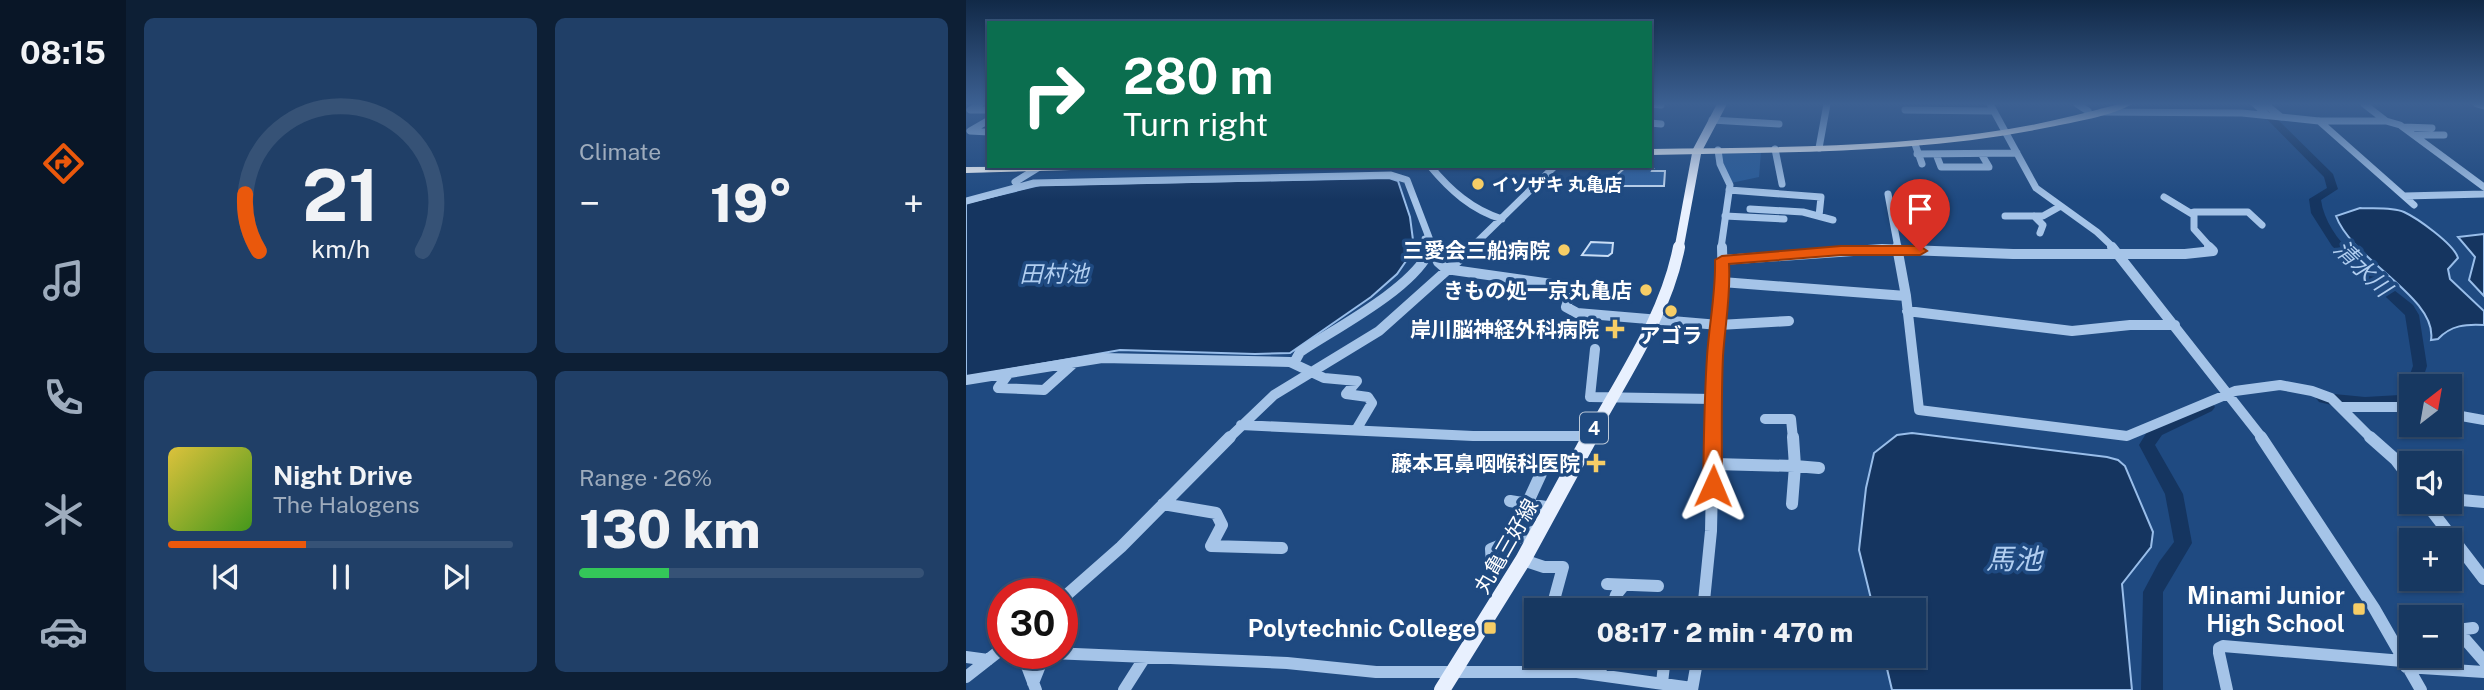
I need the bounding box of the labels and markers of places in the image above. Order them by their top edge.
place label: イソザキ 丸亀店 [1492,174,1622,195]
marker: イソザキ 丸亀店 [1470,176,1486,192]
pin [1890,179,1950,251]
place label: 三愛会三船病院 [1403,238,1550,263]
marker: 三愛会三船病院 [1556,242,1572,258]
place label: きもの処一京丸亀店 [1443,278,1632,303]
marker: きもの処一京丸亀店 [1638,282,1654,298]
marker: アゴラ [1663,303,1679,319]
place label: 岸川脳神経外科病院 [1410,317,1599,342]
marker: 岸川脳神経外科病院 [1605,319,1625,339]
place label: アゴラ [1640,323,1703,348]
place label: 藤本耳鼻咽喉科医院 [1391,451,1580,476]
marker: 藤本耳鼻咽喉科医院 [1586,453,1606,473]
place label: Minami Junior High School [2187,581,2345,637]
marker: Minami Junior High School [2351,601,2367,617]
place label: Polytechnic College [1248,614,1476,642]
marker: Polytechnic College [1482,620,1498,636]

